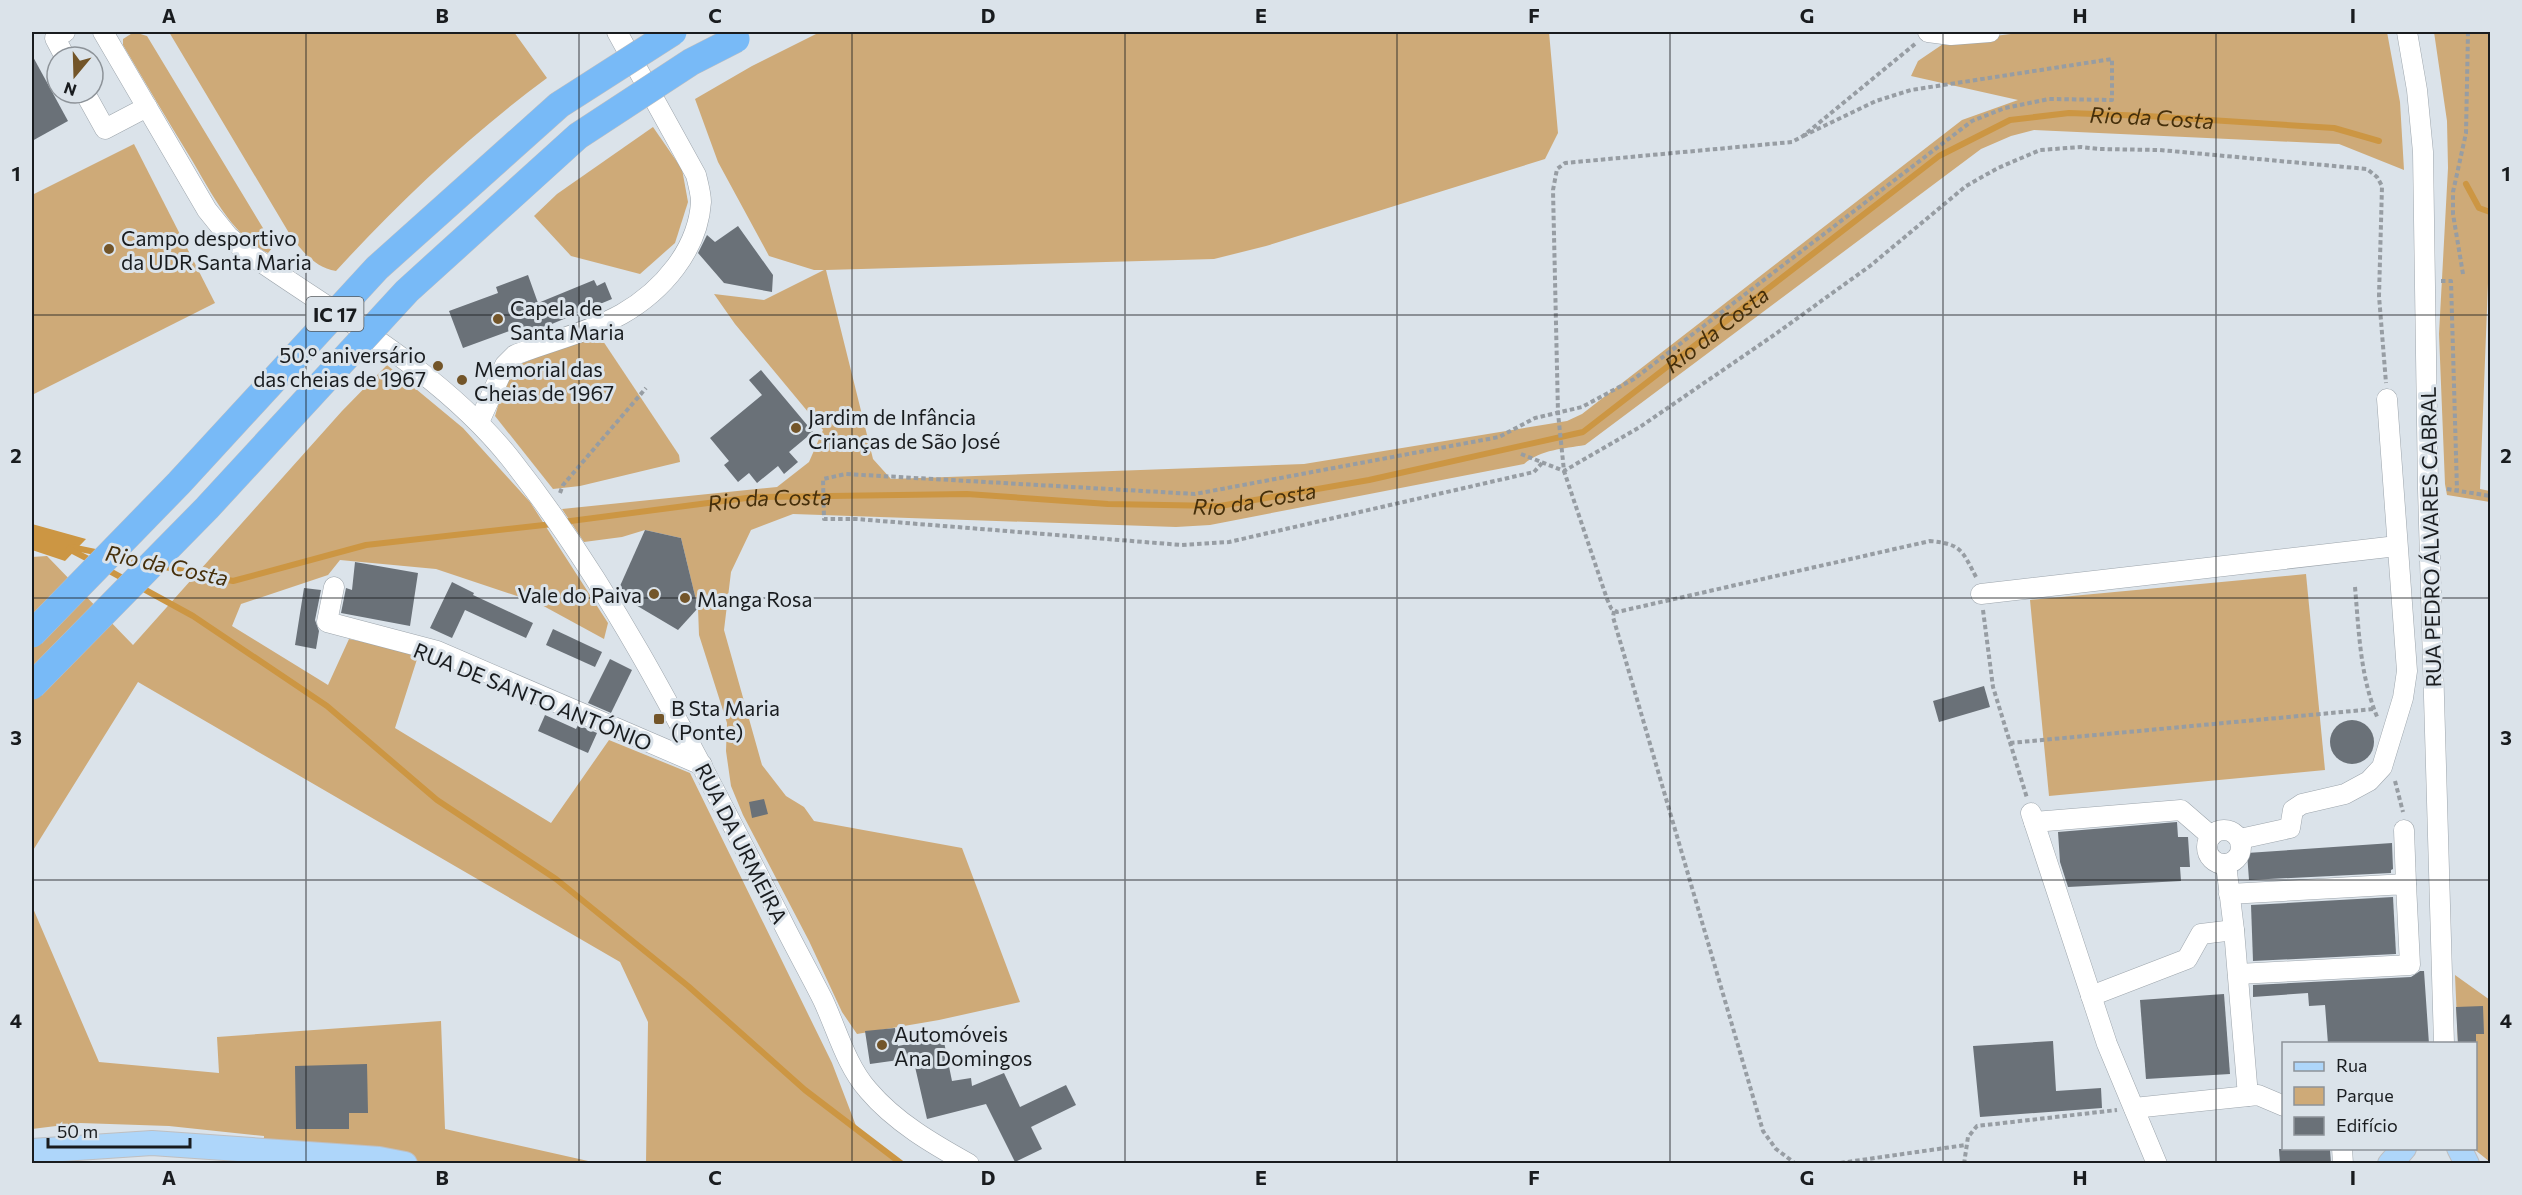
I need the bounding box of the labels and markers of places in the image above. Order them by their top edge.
place label: Campo desportivo da UDR Santa Maria [121,225,312,274]
marker: Campo desportivo da UDR Santa Maria [102,242,116,256]
place label: Capela de Santa Maria [510,295,625,344]
marker: Capela de Santa Maria [491,312,505,326]
place label: 50.º aniversário das cheias de 1967 [253,342,426,391]
place label: Memorial das Cheias de 1967 [474,356,614,405]
marker: 50.º aniversário das cheias de 1967 [431,359,445,373]
marker: Memorial das Cheias de 1967 [455,373,469,387]
place label: Jardim de Infância Crianças de São José [808,404,1000,453]
marker: Jardim de Infância Crianças de São José [789,421,803,435]
place label: Vale do Paiva [517,582,642,607]
place label: Manga Rosa [697,586,812,611]
marker: Vale do Paiva [647,587,661,601]
marker: Manga Rosa [678,591,692,605]
place label: B Sta Maria (Ponte) [671,695,780,744]
marker: B Sta Maria (Ponte) [652,712,666,726]
place label: Automóveis Ana Domingos [894,1021,1032,1070]
marker: Automóveis Ana Domingos [875,1038,889,1052]

